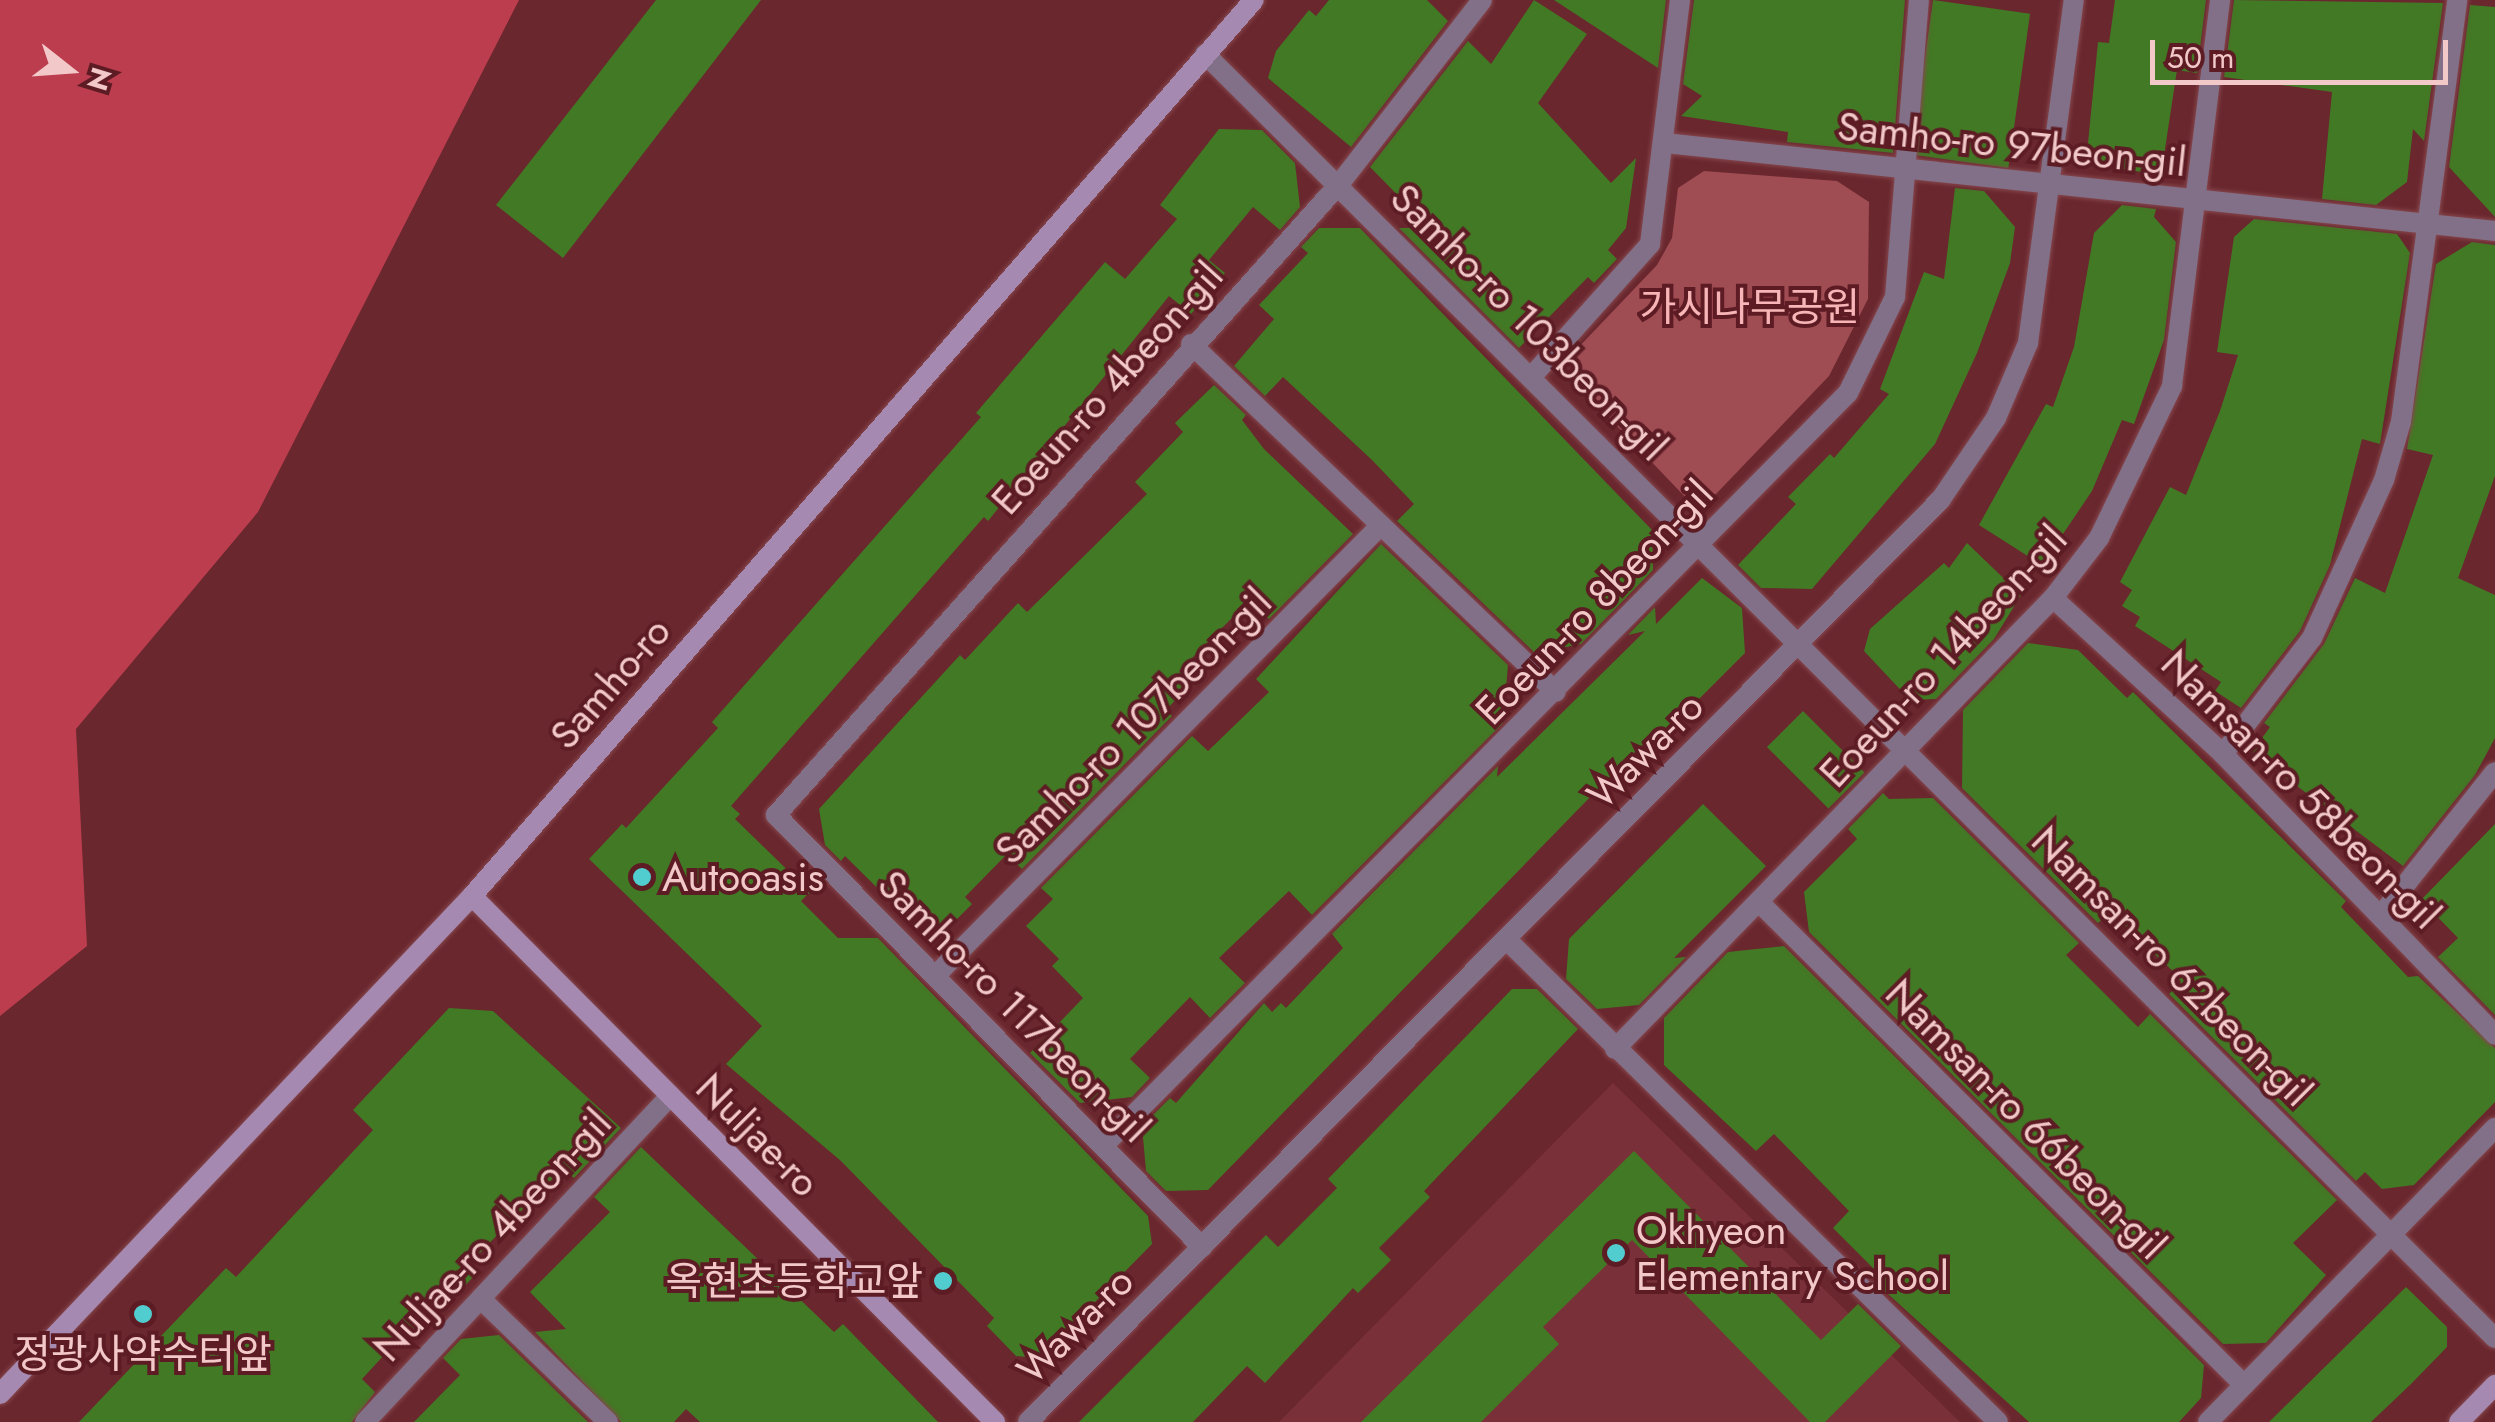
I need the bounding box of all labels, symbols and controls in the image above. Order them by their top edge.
north arrow [20,20,120,120]
scale bar [2155,20,2452,82]
text: 50 m [2167,36,2234,79]
text: N [76,62,122,96]
street label: Samho-ro 97beon-gil [1835,102,2189,186]
street label: Samho-ro 103beon-gil [1381,174,1677,470]
street label: Eoeun-ro 4beon-gil [981,252,1233,524]
park label: 가시나무공원 [1640,283,1860,331]
street label: Eoeun-ro 8beon-gil [1465,470,1723,734]
street label: Eoeun-ro 14beon-gil [1809,515,2077,797]
street label: Samho-ro 107beon-gil [985,578,1281,874]
street label: Samho-ro [540,607,680,759]
street label: Namsan-ro 58beon-gil [2152,640,2450,938]
street label: Wawa-ro [1577,682,1713,818]
street label: Namsan-ro 62beon-gil [2022,816,2322,1116]
place label: Autooasis [662,853,824,901]
street label: Samho-ro 117beon-gil [868,860,1160,1152]
marker: Autooasis [631,866,653,888]
street label: Namsan-ro 66beon-gil [1876,969,2176,1269]
street label: Nuljae-ro [686,1063,830,1207]
street label: Nuljae-ro 4beon-gil [363,1099,621,1371]
place label: Okhyeon Elementary School [1636,1206,1949,1300]
marker: Okhyeon Elementary School [1605,1242,1627,1264]
place label: 옥현초등학교앞 [665,1257,923,1305]
street label: Wawa-ro [1007,1257,1143,1393]
marker: 옥현초등학교앞 [932,1270,954,1292]
marker: 정광사약수터앞 [132,1303,154,1325]
place label: 정광사약수터앞 [14,1330,272,1378]

